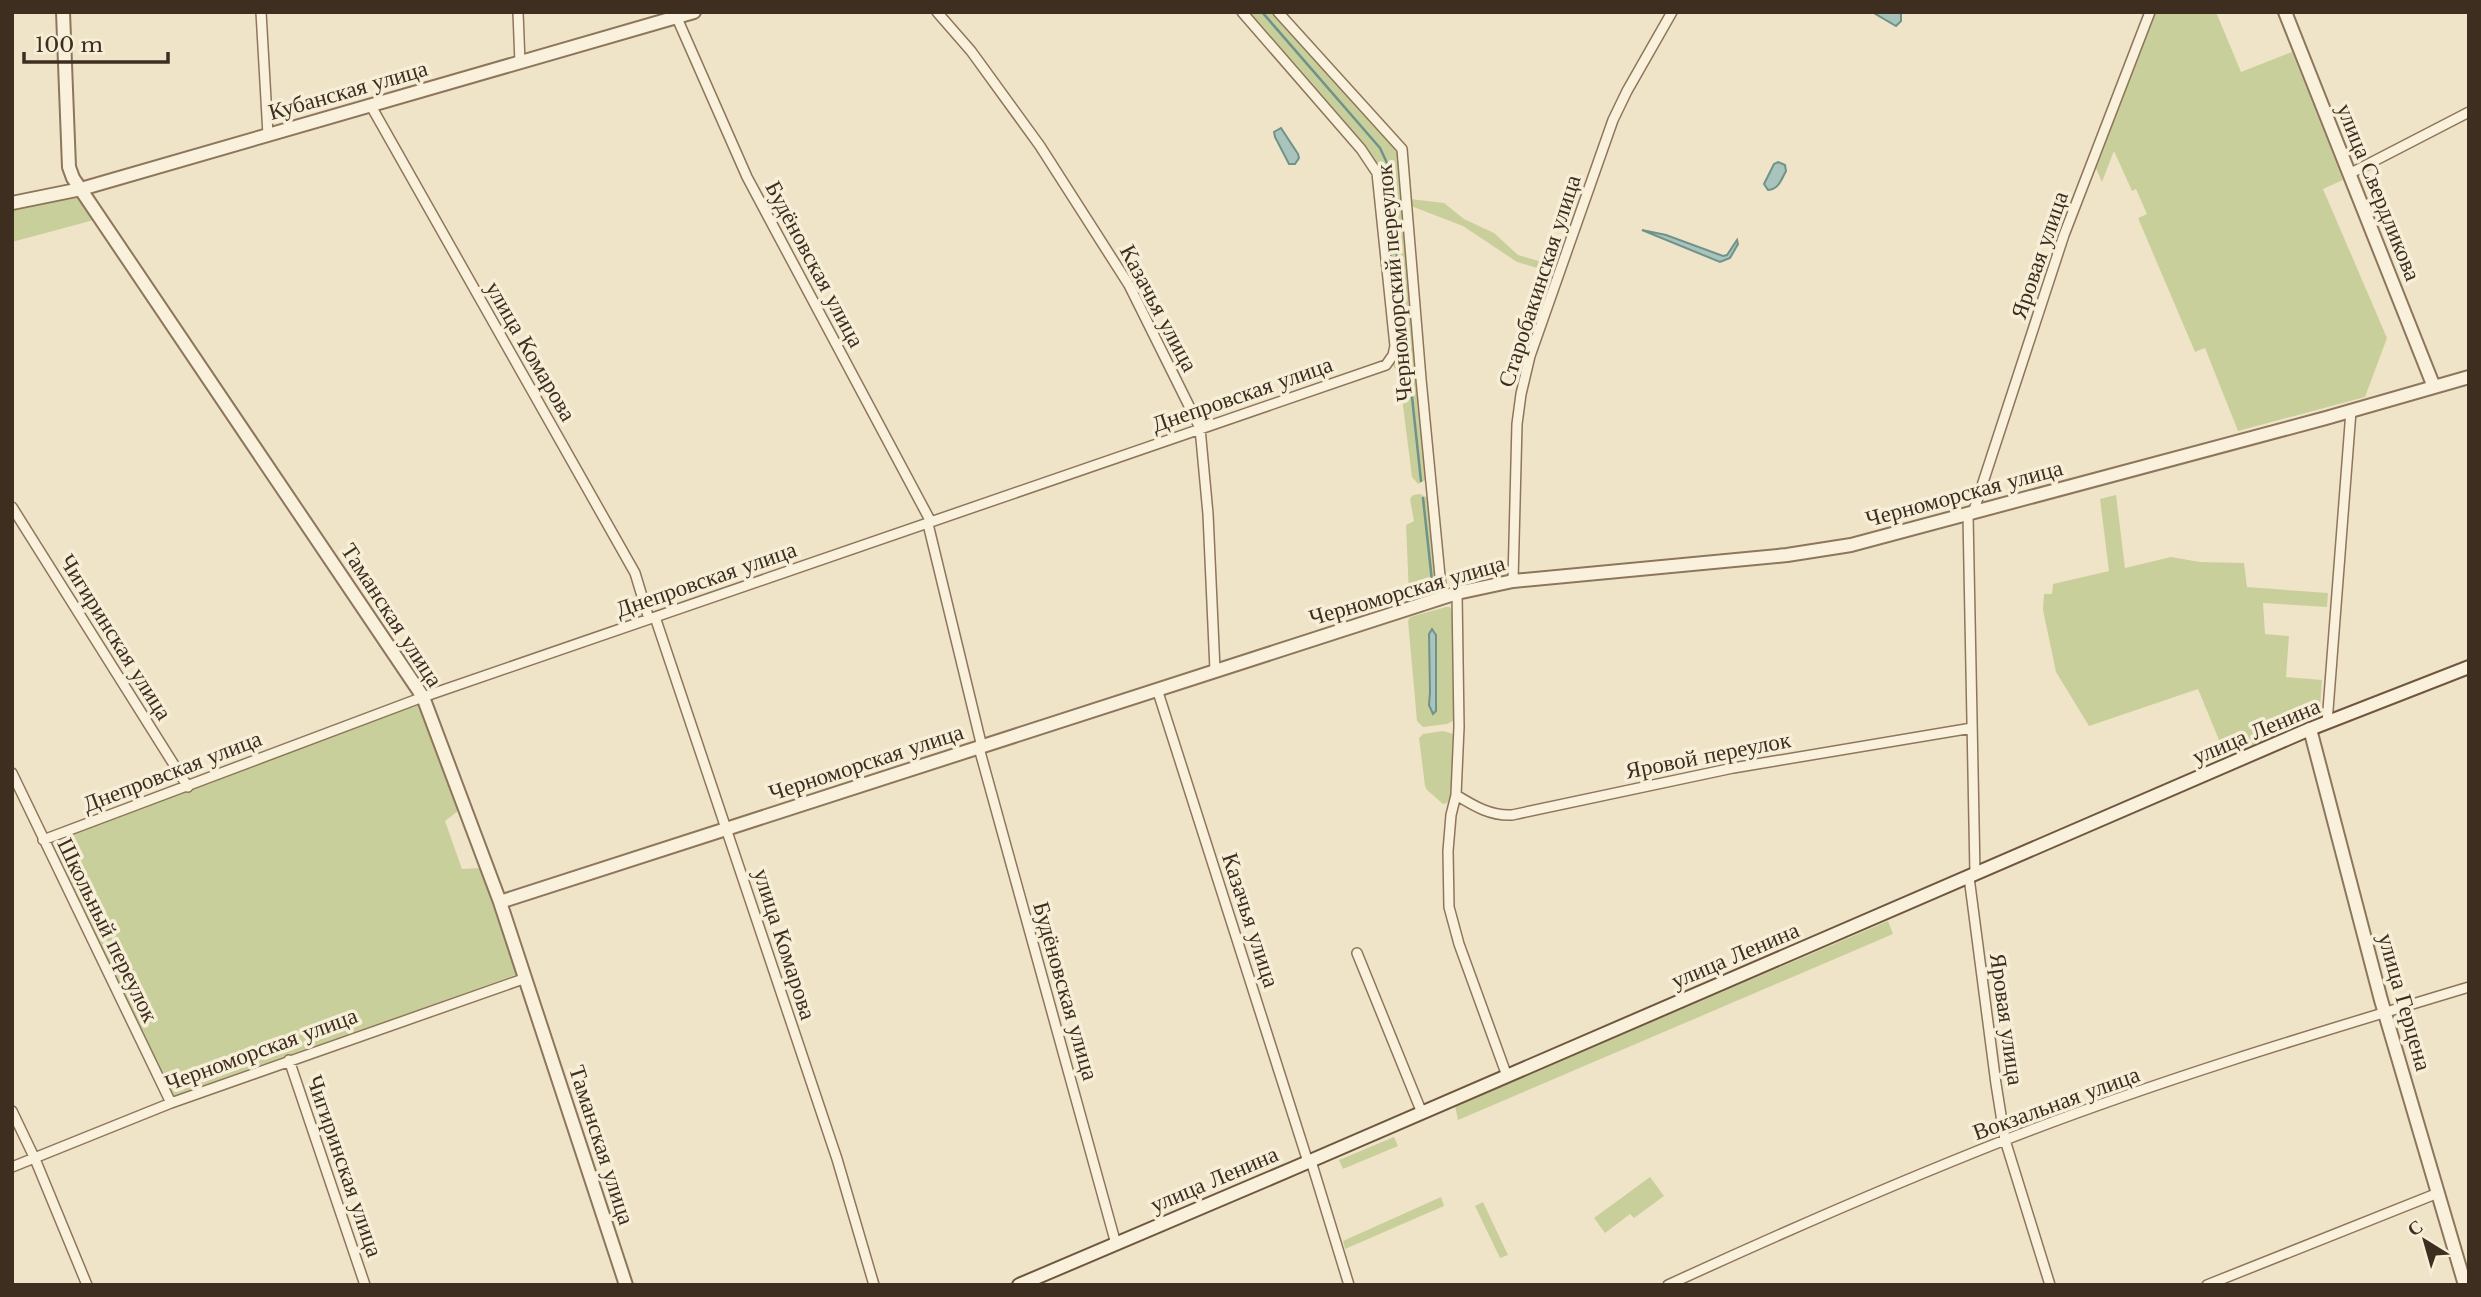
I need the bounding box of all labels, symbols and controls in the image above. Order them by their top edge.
scale bar [24,21,168,65]
text: 100 m [35,32,103,58]
street label: Кубанская улица [265,54,431,126]
street label: улица Свердликова [2331,99,2427,285]
street label: Черноморский переулок [1370,162,1418,403]
street label: Старобакинская улица [1491,171,1587,391]
street label: Будёновская улица [759,176,871,352]
street label: Яровая улица [2004,188,2074,322]
street label: Казачья улица [1114,240,1204,376]
street label: улица Комарова [480,276,582,426]
street label: Днепровская улица [1148,350,1336,438]
street label: Черноморская улица [1862,453,2066,533]
street label: Днепровская улица [612,535,800,623]
street label: Таманская улица [335,538,449,692]
street label: Чигиринская улица [54,549,178,725]
street label: Черноморская улица [1306,549,1508,631]
street label: улица Ленина [2188,692,2324,770]
street label: Черноморская улица [765,717,967,807]
street label: Днепровская улица [79,724,265,818]
street label: Яровой переулок [1623,725,1794,785]
street label: Школьный переулок [51,833,165,1027]
street label: Казачья улица [1216,849,1286,991]
street label: улица Комарова [747,865,823,1023]
street label: Будёновская улица [1027,899,1105,1083]
street label: улица Ленина [1667,916,1803,994]
street label: улица Герцена [2372,930,2438,1074]
street label: Яровая улица [1984,951,2030,1087]
street label: Черноморская улица [161,1001,361,1097]
street label: Вокзальная улица [1969,1060,2143,1146]
street label: Таманская улица [563,1062,641,1228]
street label: Чигиринская улица [301,1071,389,1261]
street label: улица Ленина [1146,1140,1282,1218]
north arrow [2390,1206,2460,1276]
text: С [2403,1215,2427,1241]

